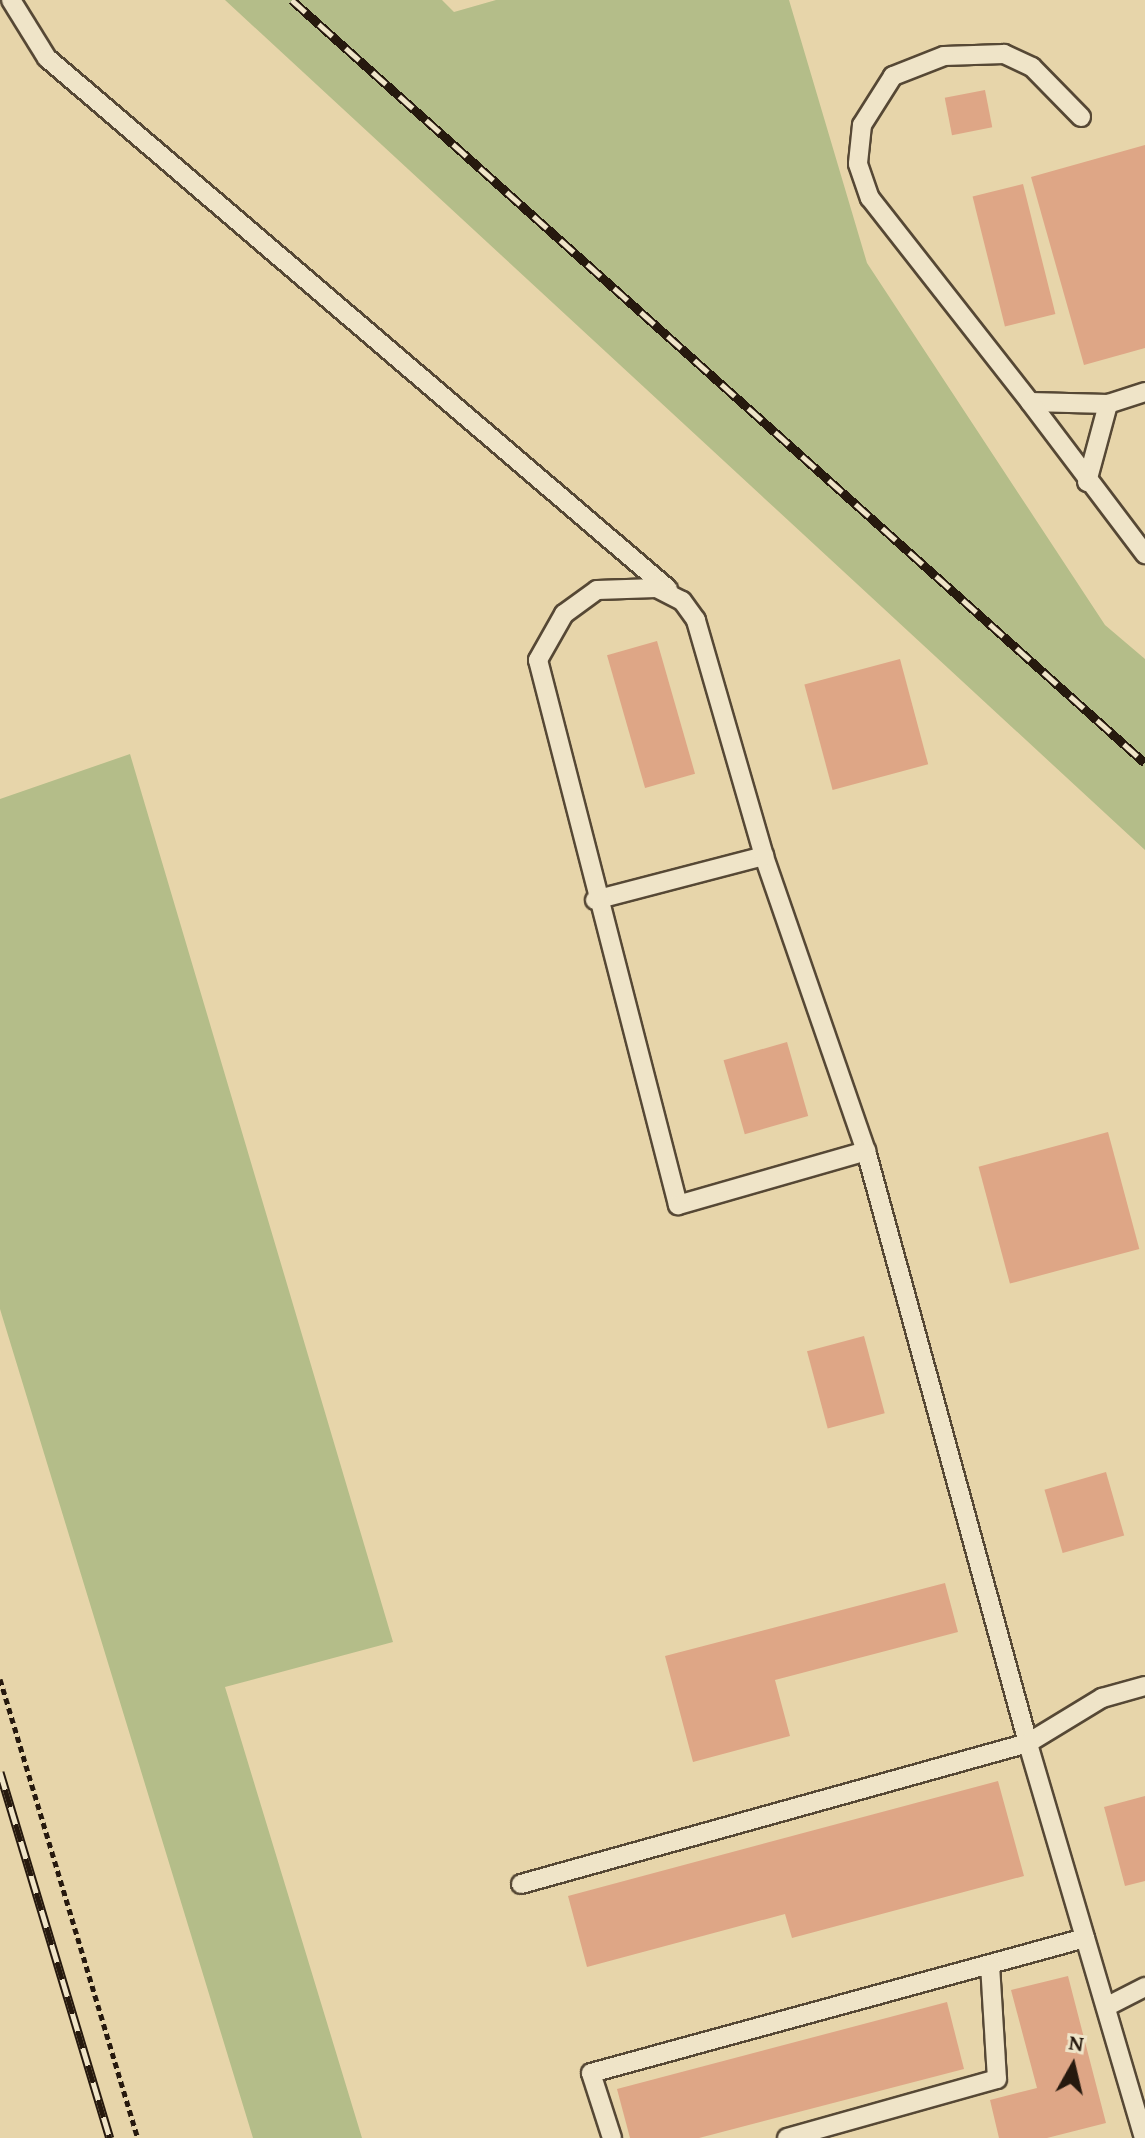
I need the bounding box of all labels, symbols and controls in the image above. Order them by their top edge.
text: N [1067,2025,1086,2059]
north arrow [1033,2026,1113,2106]

